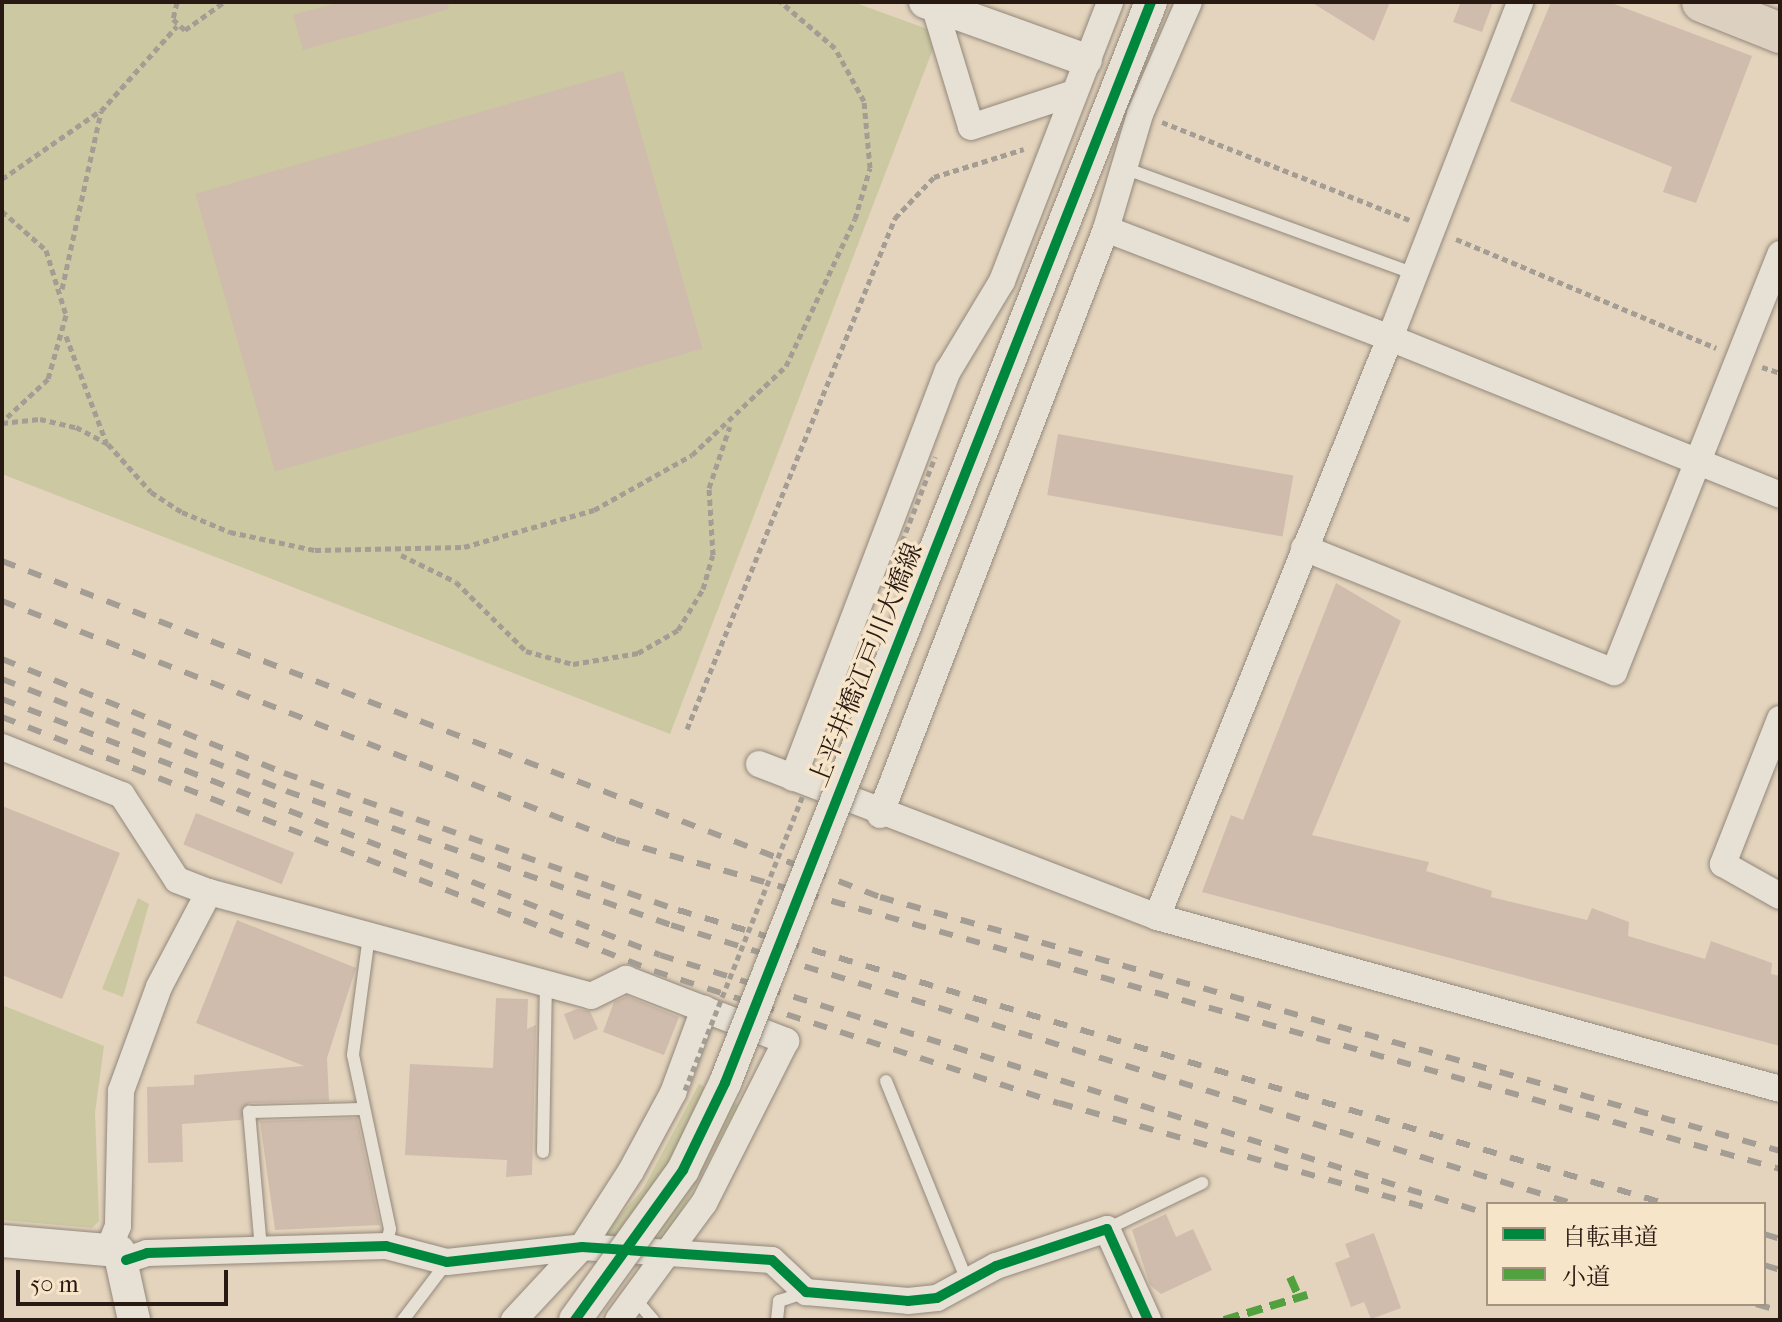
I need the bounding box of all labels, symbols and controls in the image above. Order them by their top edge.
street label: 上平井橋江戸川大橋線 [803,539,929,791]
legend [1486,1202,1766,1306]
text: 自転車道 [1562,1223,1658,1251]
scale bar [20,1254,232,1304]
text: 小道 [1562,1263,1610,1291]
text: 50 m [30,1270,79,1298]

